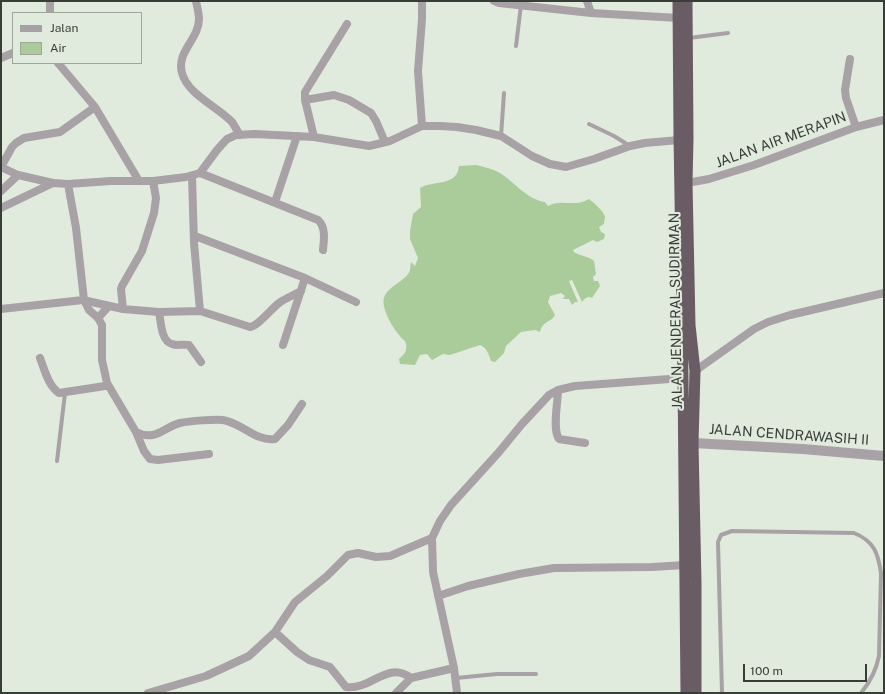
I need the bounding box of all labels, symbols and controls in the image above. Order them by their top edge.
legend [12,12,142,64]
text: Jalan [50,21,78,35]
text: Air [50,41,66,55]
street label: JALAN AIR MERAPIN [713,109,849,171]
street label: JALAN JENDERAL SUDIRMAN [666,213,686,409]
street label: JALAN CENDRAWASIH II [708,421,870,449]
scale bar [745,656,869,682]
text: 100 m [750,664,783,678]

